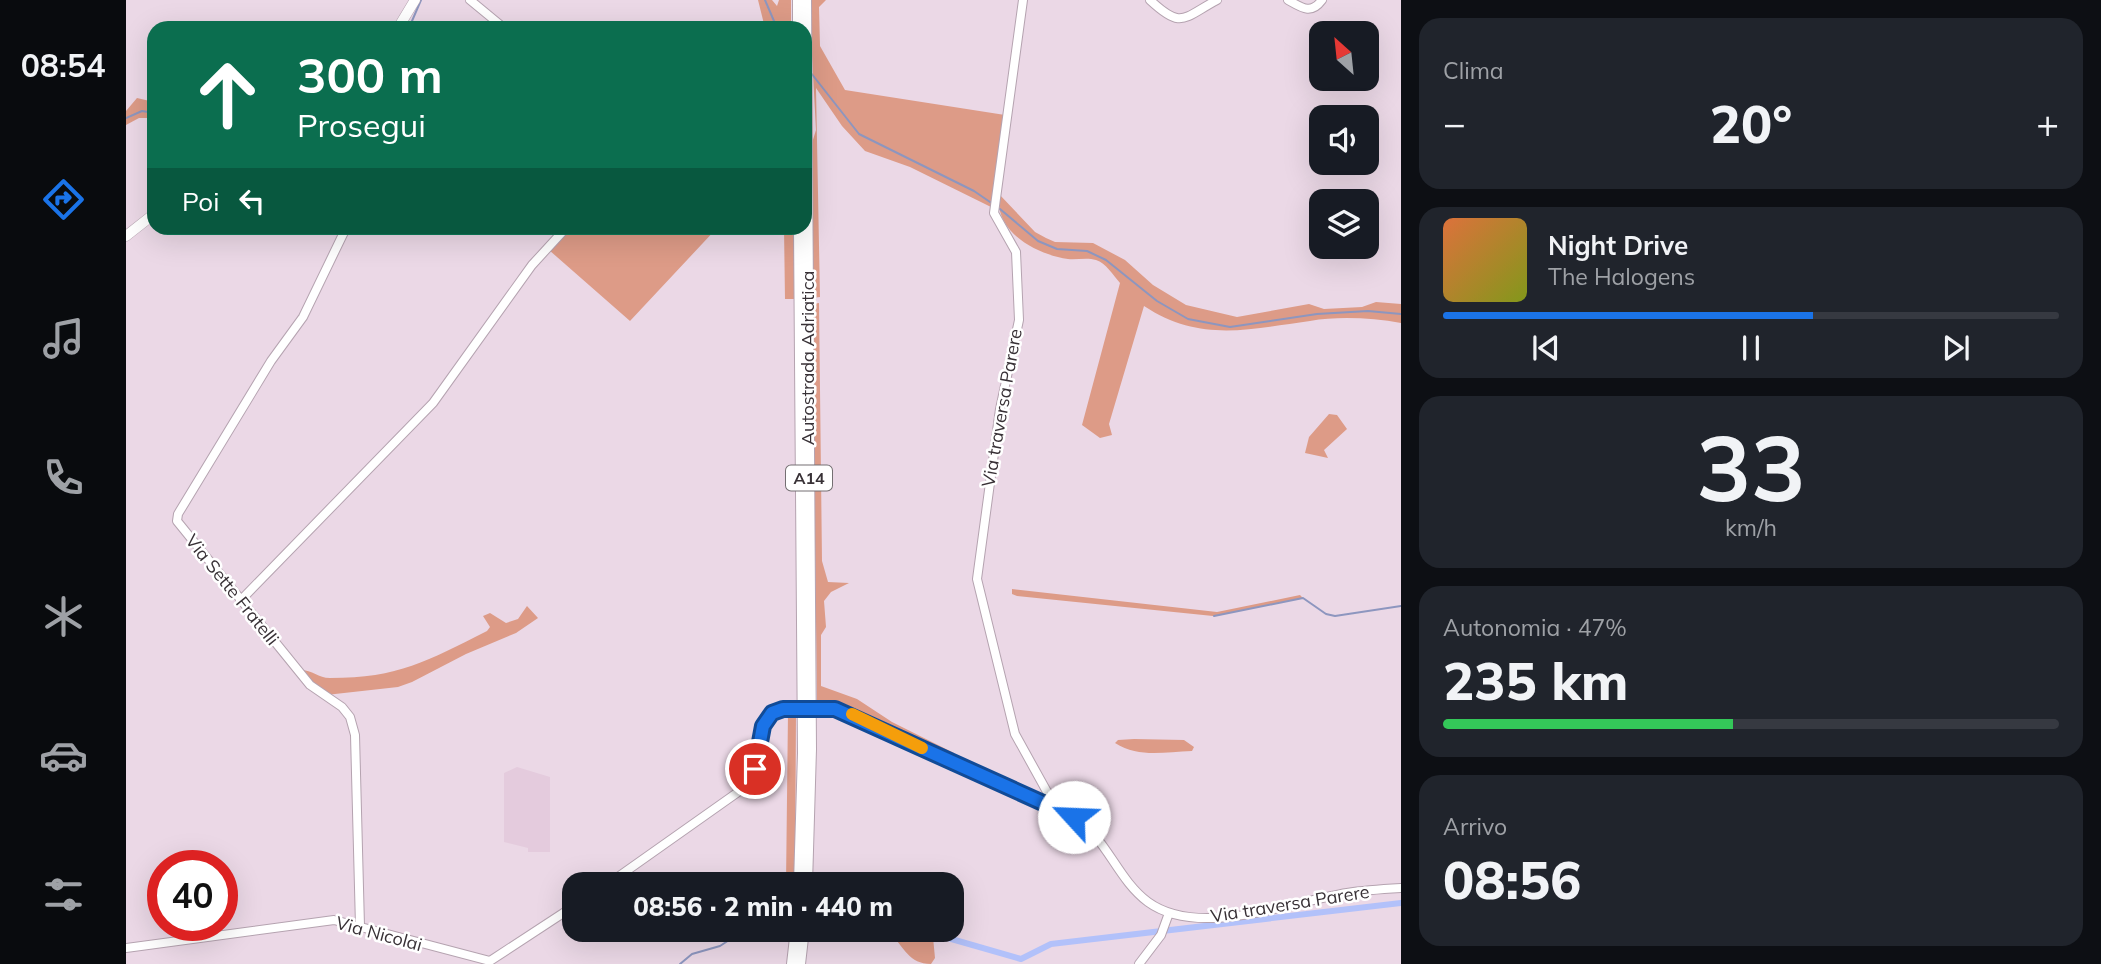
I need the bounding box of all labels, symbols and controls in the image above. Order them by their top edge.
north arrow [1309,21,1379,91]
map controls [1309,21,1379,259]
text: 300 m [297,44,443,105]
text: 08:54 [21,45,105,85]
icon: ahead [182,49,273,140]
text: Clima [1443,56,1504,85]
text: 20° [1710,91,1792,156]
text: − [1443,99,1466,147]
text: + [2036,99,2059,147]
text: Prosegui [297,105,426,145]
button: sound [1309,105,1379,175]
icon: directions [39,175,88,224]
icon: left [233,182,271,220]
text: Poi [182,185,219,218]
button: layers [1309,189,1379,259]
text: Night Drive [1548,229,1688,262]
text: The Halogens [1548,262,1695,291]
street label: Autostrada Adriatica [796,271,819,445]
icon: music [39,314,88,363]
street label: Via traversa Parere [976,327,1027,489]
icon: previous [1527,329,1565,367]
icon: pause [1732,329,1770,367]
icon: next [1937,329,1975,367]
text: 33 [1696,410,1806,524]
icon: phone [39,453,88,502]
road number: A14 [786,466,832,491]
text: km/h [1725,513,1777,542]
street label: Via Sette Fratelli [181,530,284,650]
icon: climate [39,592,88,641]
text: Autonomia · 47% [1443,613,1627,642]
text: 235 km [1443,648,1628,713]
icon: car [39,731,88,780]
pin [725,739,785,799]
icon: arrive [736,750,774,788]
position arrow [1037,780,1111,854]
text: Arrivo [1443,812,1507,841]
text: 08:56 [1443,847,1581,912]
speed limit sign: 40 [147,850,238,941]
icon: filters [39,870,88,919]
street label: Via traversa Parere [1209,880,1371,927]
text: 08:56 · 2 min · 440 m [633,890,893,923]
street label: Via Nicolai [333,911,425,956]

